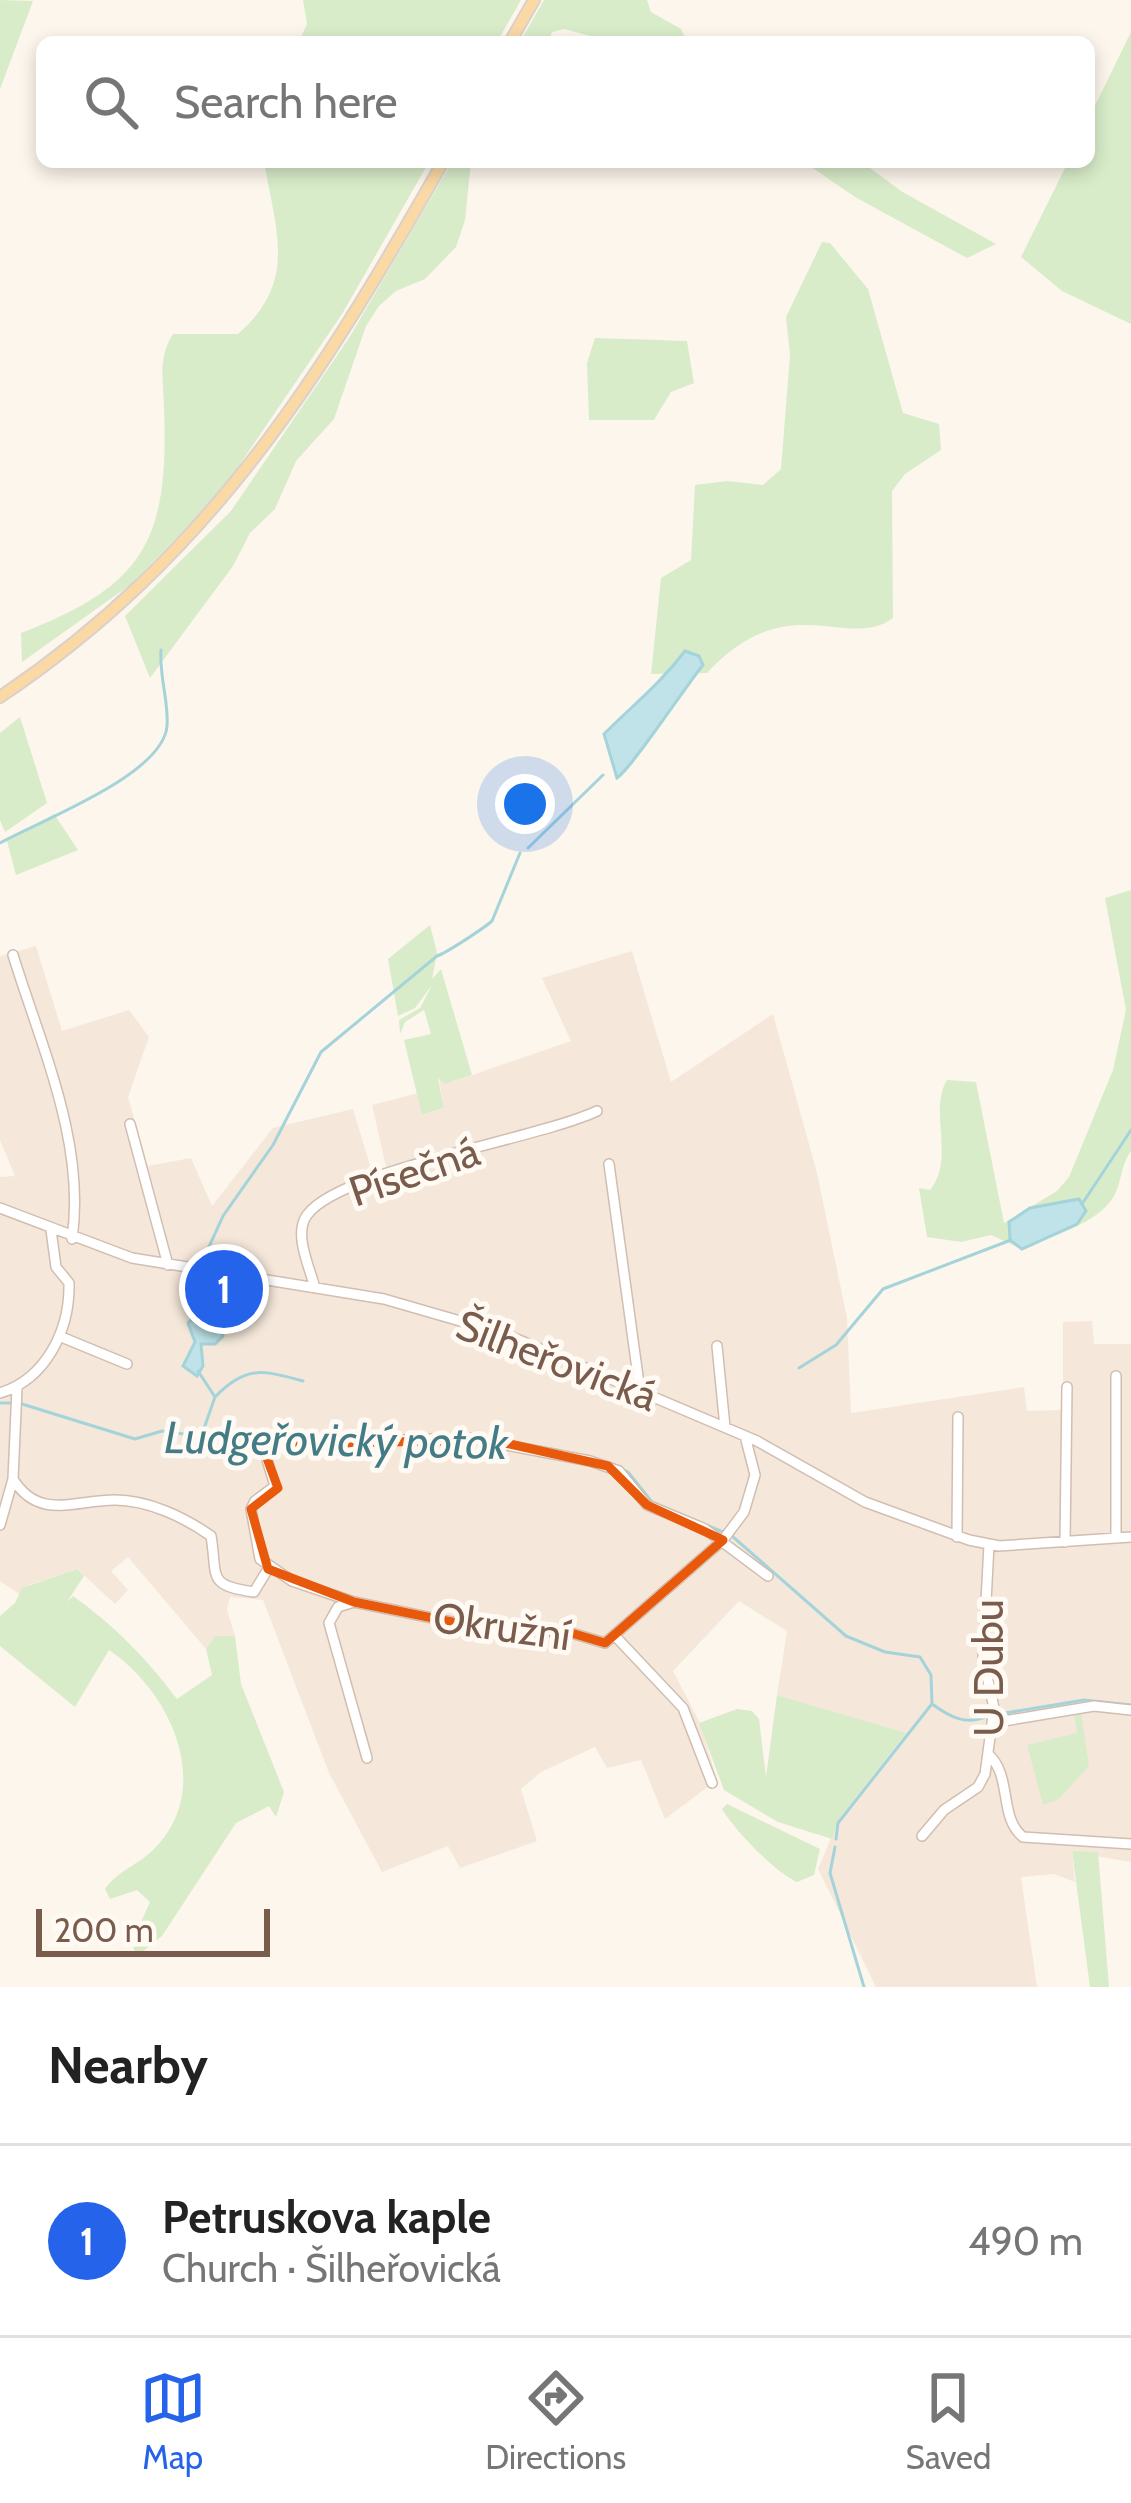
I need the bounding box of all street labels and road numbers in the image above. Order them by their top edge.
street label: Písečná [342,1125,486,1217]
street label: Šilheřovická [449,1298,665,1422]
street label: Okružní [430,1591,574,1661]
street label: U Dubu [962,1599,1014,1737]

